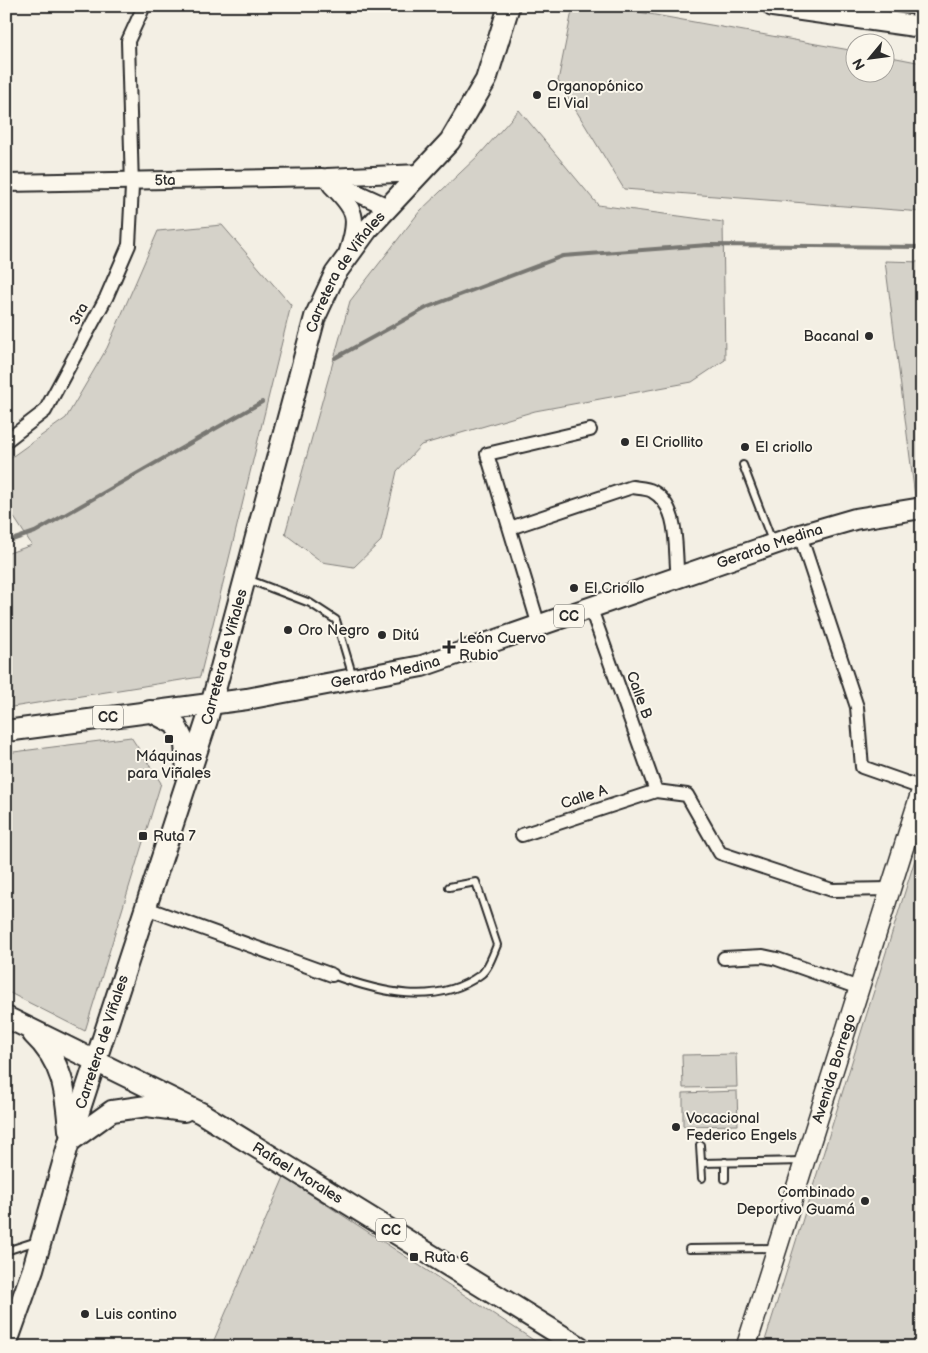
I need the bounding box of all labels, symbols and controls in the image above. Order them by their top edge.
north arrow [846,32,896,82]
text: N [849,55,869,73]
place label: Organopónico El Vial [547,77,643,113]
marker: Organopónico El Vial [531,89,543,101]
street label: 5ta [154,170,176,190]
street label: Carretera de Viñales [302,207,389,335]
street label: 3ra [65,299,93,329]
place label: Bacanal [803,327,859,346]
marker: Bacanal [863,330,875,342]
place label: El Criollito [635,433,703,452]
marker: El Criollito [619,436,631,448]
place label: El criollo [755,438,813,457]
marker: El criollo [739,441,751,453]
street label: Gerardo Medina [714,519,825,573]
place label: El Criollo [584,579,645,598]
marker: El Criollo [568,582,580,594]
street label: Carretera de Viñales [197,586,251,727]
road number: CC [554,604,584,628]
place label: Oro Negro [298,621,370,640]
marker: Oro Negro [282,624,294,636]
place label: Ditú [392,626,419,645]
marker: Ditú [376,629,388,641]
place label: León Cuervo Rubio [459,629,546,665]
marker: León Cuervo Rubio [443,641,455,653]
street label: Gerardo Medina [329,651,442,693]
street label: Calle B [622,669,656,721]
road number: CC [93,706,123,729]
marker: Máquinas para Viñales [163,733,175,745]
place label: Máquinas para Viñales [127,747,211,783]
street label: Calle A [558,780,610,813]
place label: Ruta 7 [153,827,196,846]
marker: Ruta 7 [137,830,149,842]
street label: Carretera de Viñales [71,972,133,1111]
street label: Avenida Borrego [808,1012,860,1125]
place label: Vocacional Federico Engels [686,1109,798,1145]
marker: Vocacional Federico Engels [670,1121,682,1133]
street label: Rafael Morales [249,1138,347,1208]
place label: Combinado Deportivo Guamá [736,1183,855,1219]
marker: Combinado Deportivo Guamá [859,1195,871,1207]
road number: CC [376,1218,406,1242]
place label: Ruta 6 [424,1248,469,1267]
marker: Ruta 6 [408,1251,420,1263]
place label: Luis contino [95,1305,177,1324]
marker: Luis contino [79,1308,91,1320]

